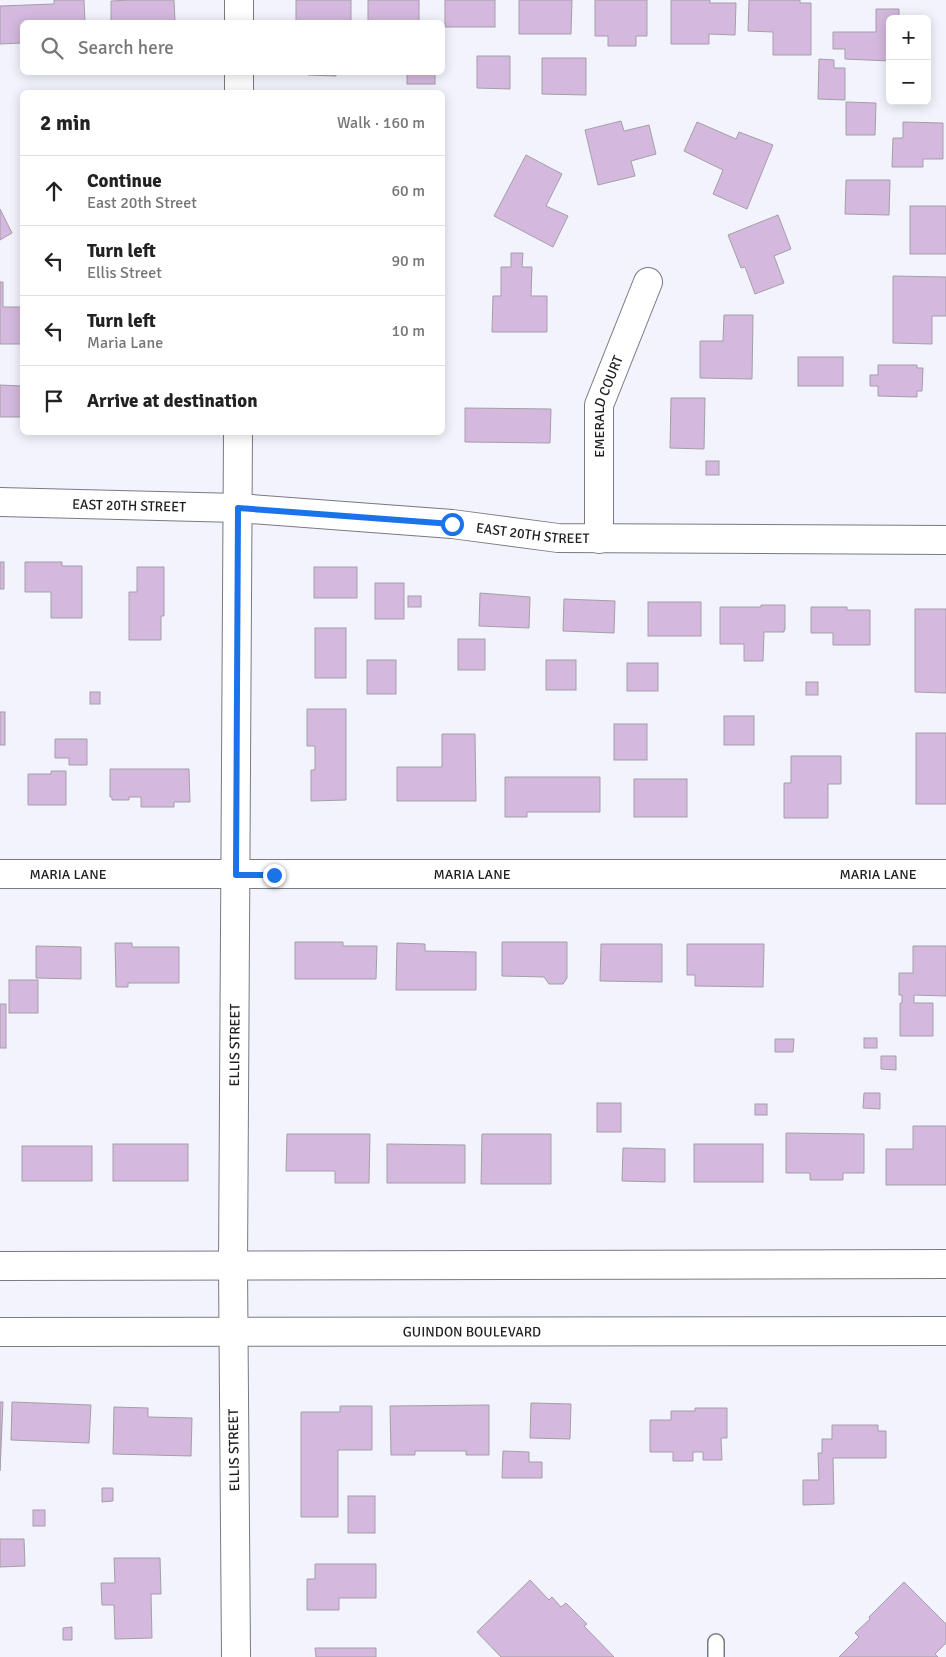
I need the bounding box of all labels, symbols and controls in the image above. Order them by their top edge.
map controls [886,15,931,105]
button: + [886,15,931,60]
search box [20,20,445,75]
icon: search [38,34,66,62]
text: Search here [78,36,174,60]
button: − [886,60,931,105]
text: 2 min [40,110,91,136]
text: Walk · 160 m [337,113,425,133]
text: Continue [87,169,162,193]
icon: ahead [40,177,68,205]
text: 60 m [391,181,425,201]
text: East 20th Street [87,193,197,213]
text: Turn left [87,239,156,263]
icon: left [40,247,68,275]
text: 90 m [391,251,425,271]
text: Ellis Street [87,263,162,283]
text: Turn left [87,309,156,333]
icon: left [40,317,68,345]
text: 10 m [391,321,425,341]
text: Maria Lane [87,333,163,353]
street label: EMERALD COURT [591,353,626,458]
icon: arrive [40,387,68,415]
text: Arrive at destination [87,389,258,413]
street label: EAST 20TH STREET [72,495,186,515]
route start [441,513,464,536]
street label: EAST 20TH STREET [475,519,590,547]
route end [263,864,286,887]
street label: MARIA LANE [29,866,107,883]
street label: MARIA LANE [433,866,511,883]
street label: MARIA LANE [839,866,917,883]
street label: ELLIS STREET [226,1003,243,1086]
street label: GUINDON BOULEVARD [403,1323,541,1340]
street label: ELLIS STREET [225,1408,243,1491]

